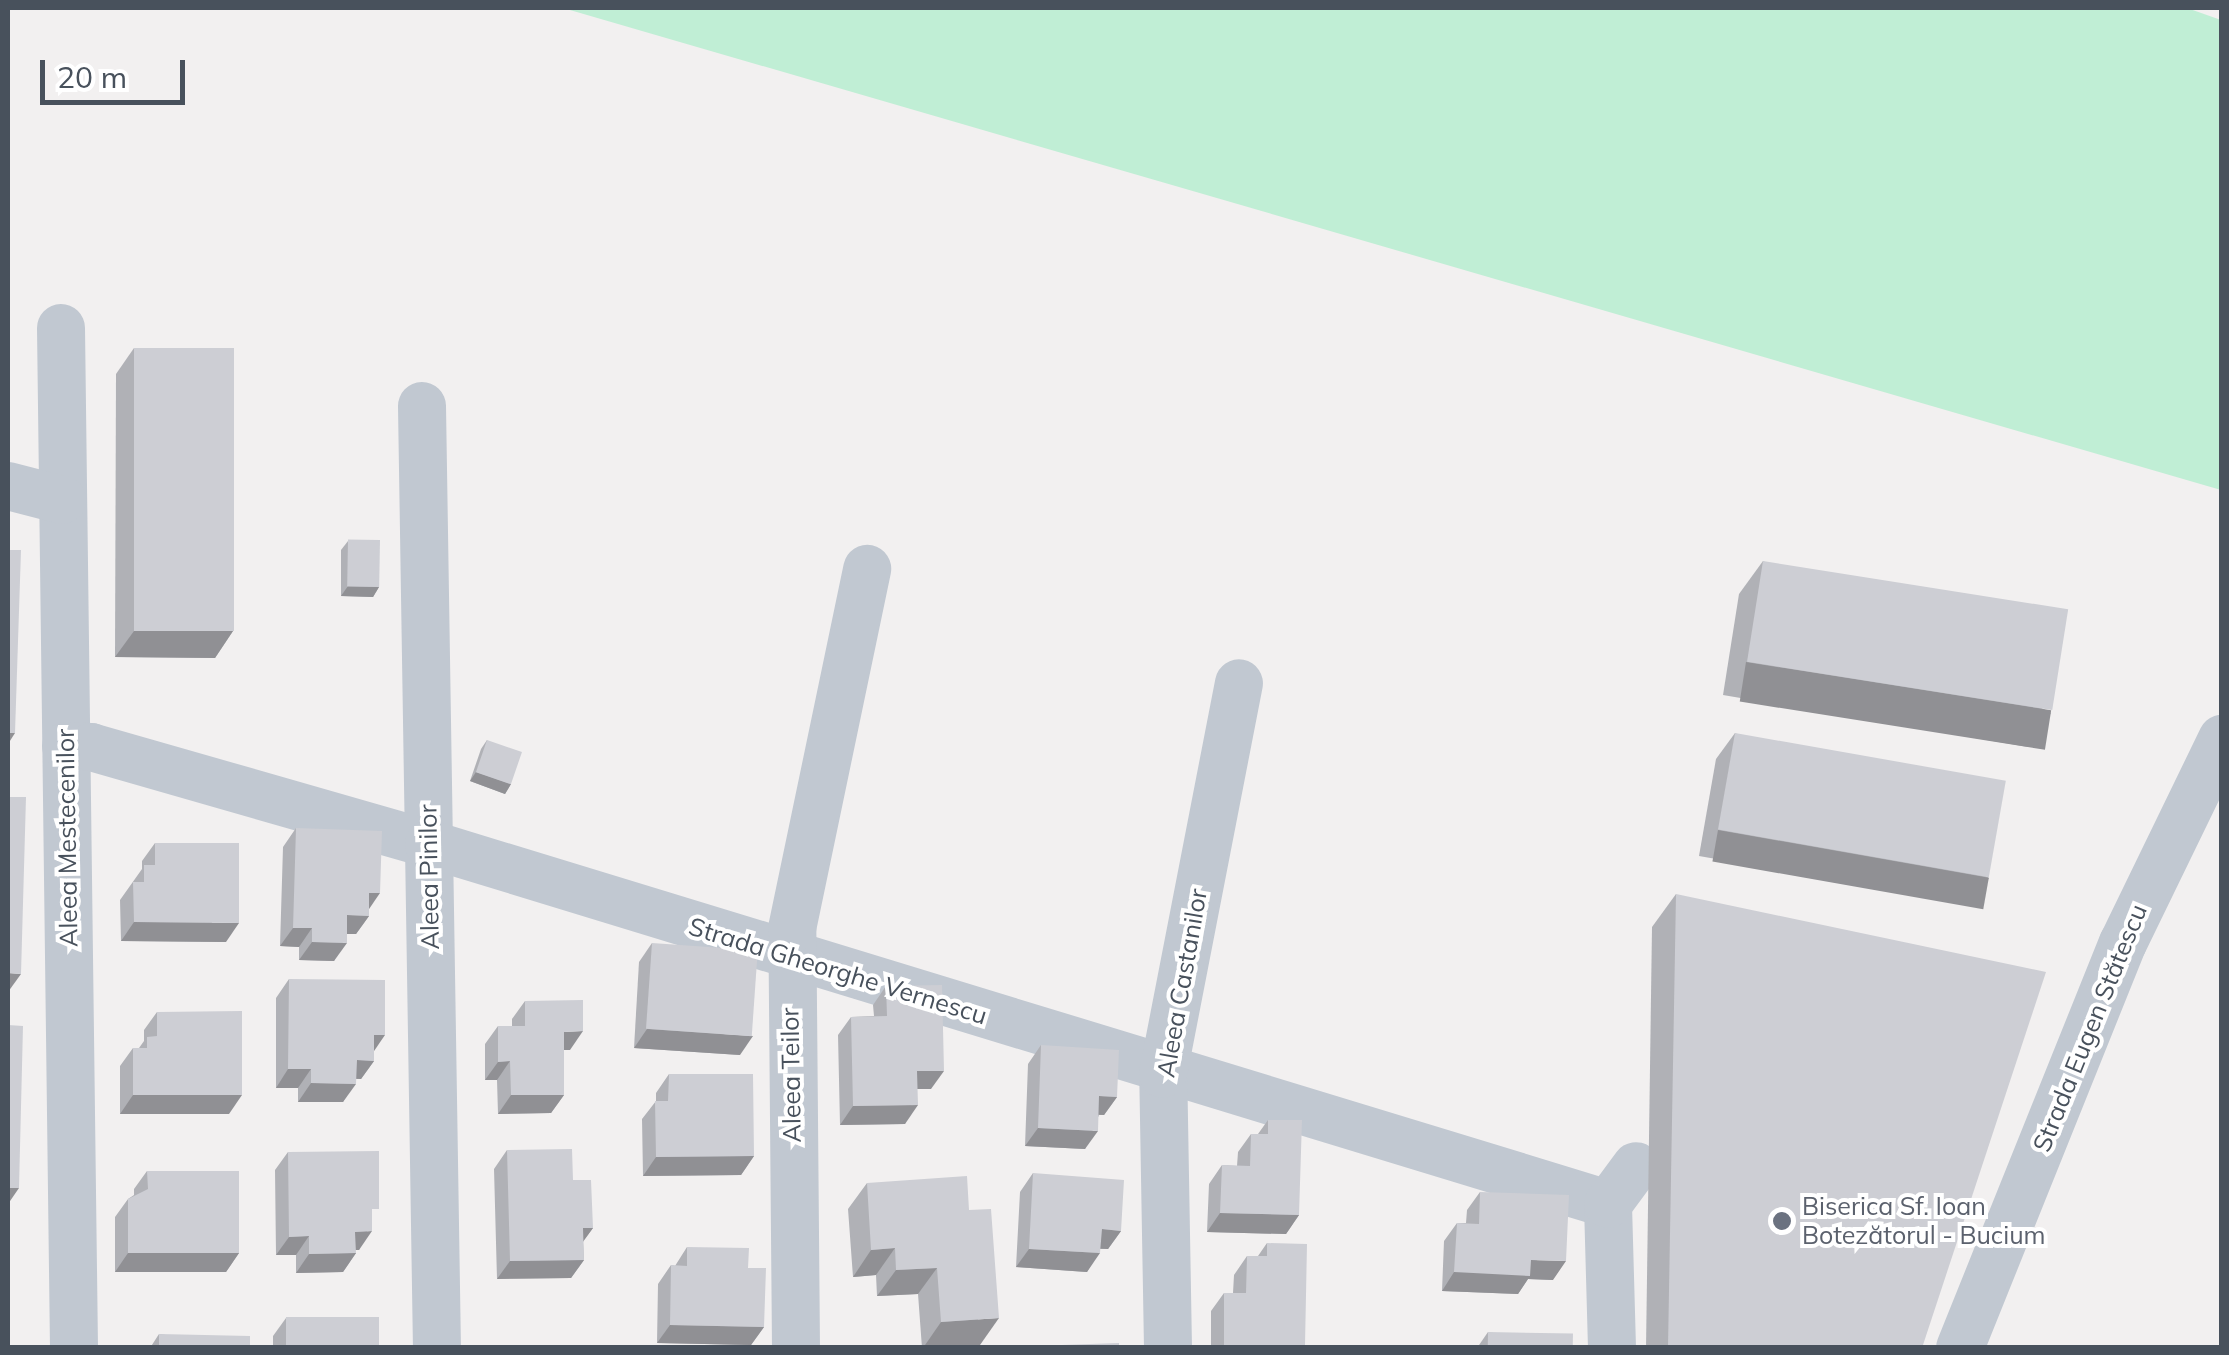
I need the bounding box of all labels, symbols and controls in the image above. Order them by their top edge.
scale bar [45,40,190,102]
text: 20 m [57,58,127,96]
street label: Aleea Mestecenilor [50,729,84,947]
street label: Aleea Pinilor [413,804,445,950]
street label: Aleea Castanilor [1151,887,1213,1079]
street label: Strada Eugen Stătescu [2027,900,2153,1156]
street label: Strada Gheorghe Vernescu [685,911,991,1031]
street label: Aleea Teilor [775,1007,807,1143]
place label: Biserica Sf. Ioan Botezătorul - Bucium [1802,1192,2046,1251]
marker: Biserica Sf. Ioan Botezătorul - Bucium [1771,1210,1793,1232]

